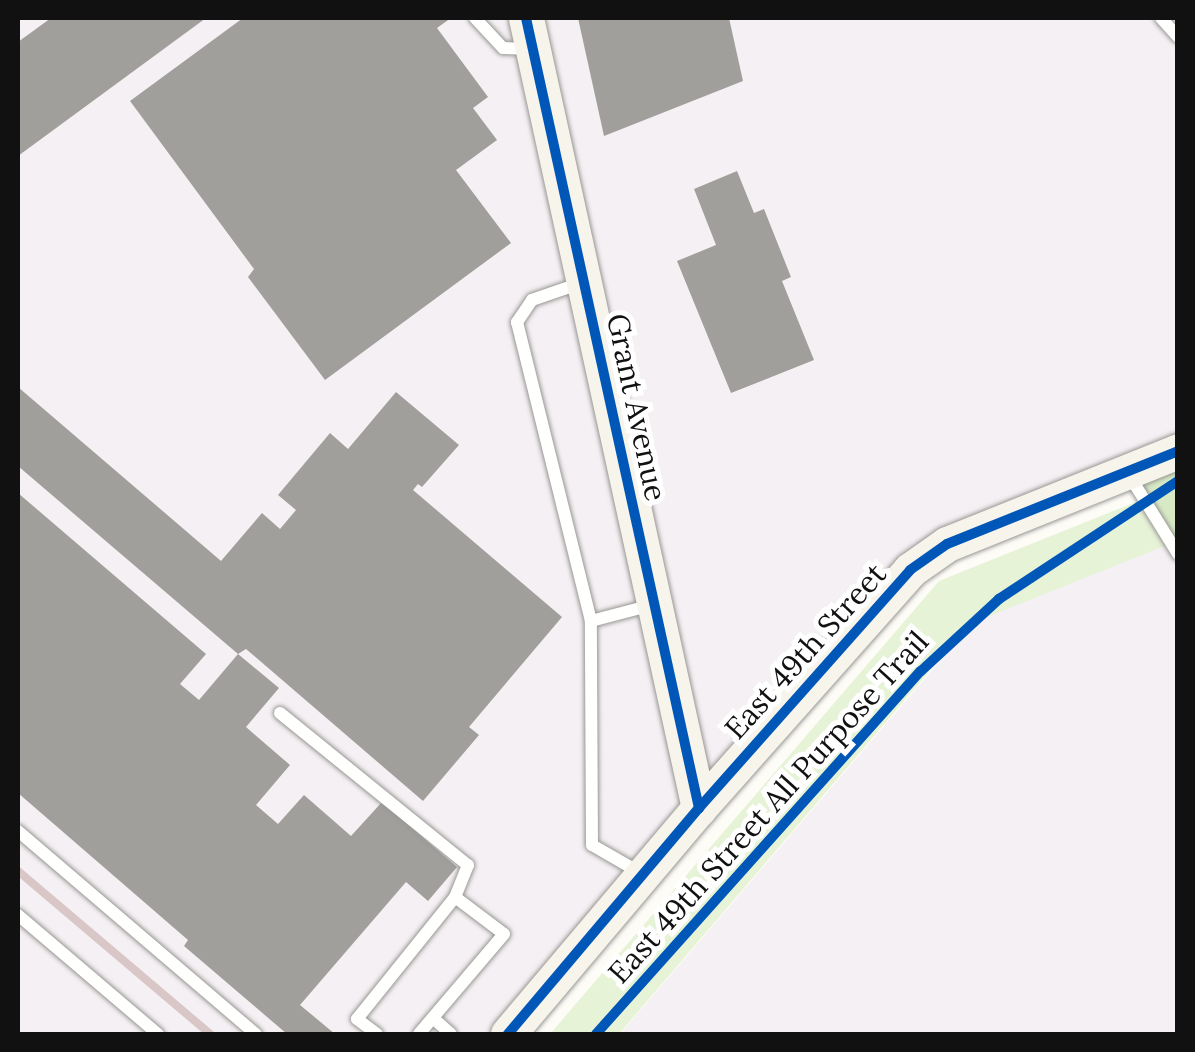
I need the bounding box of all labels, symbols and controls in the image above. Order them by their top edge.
street label: Grant Avenue [600,310,674,504]
street label: East 49th Street [717,556,893,746]
street label: East 49th Street All Purpose Trail [600,624,936,990]

